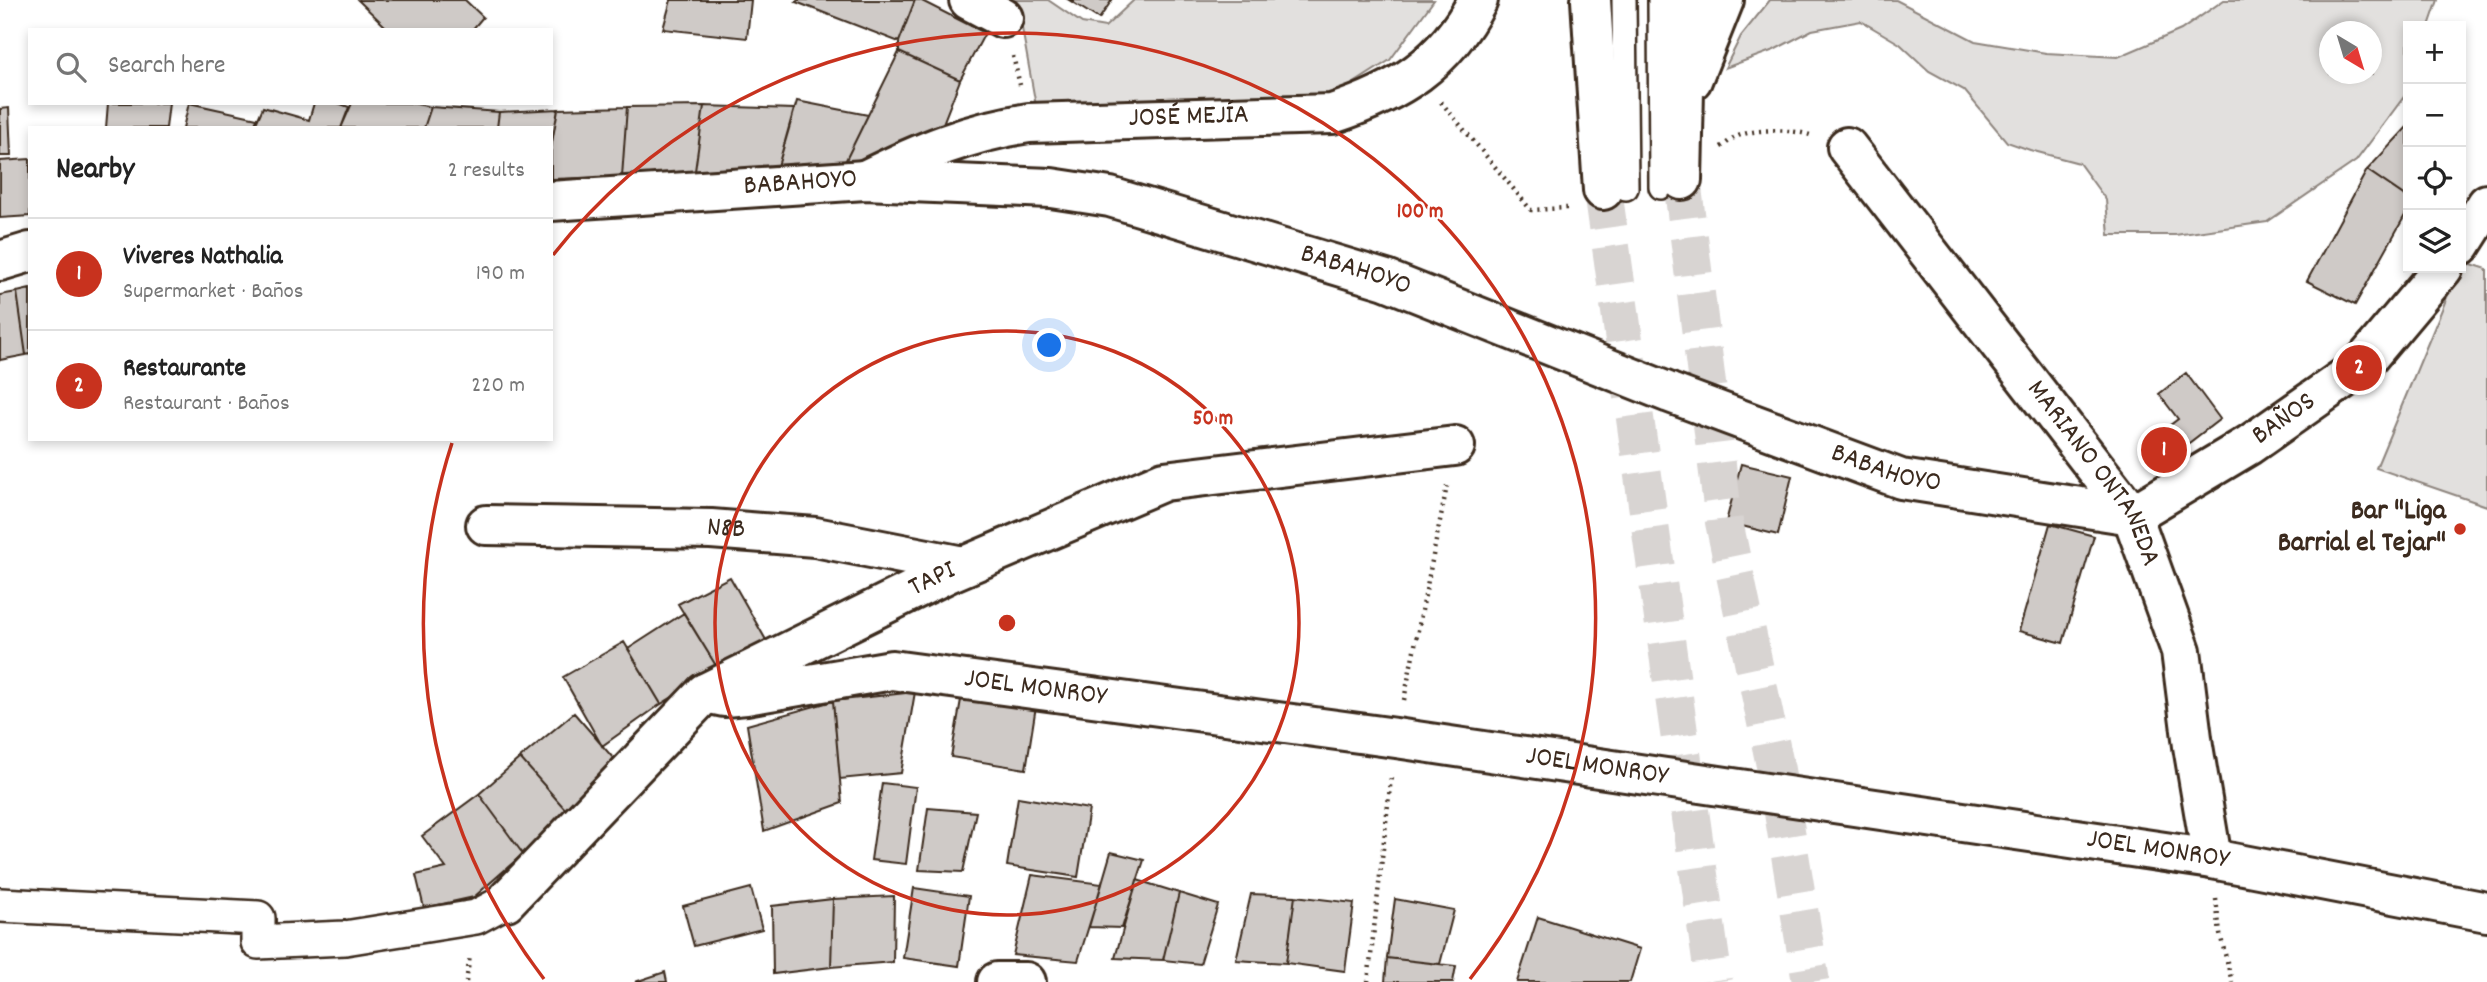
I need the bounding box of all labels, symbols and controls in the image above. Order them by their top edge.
north arrow [2319,21,2382,84]
map controls [2403,21,2466,273]
button: + [2403,21,2466,84]
search box [28,28,553,105]
icon: search [52,48,90,86]
text: Search here [108,48,226,85]
button: − [2403,84,2466,147]
street label: JOSÉ MEJÍA [1128,96,1249,140]
button: locate [2403,147,2466,210]
text: Nearby [56,150,134,193]
text: 2 results [448,155,525,188]
street label: BABAHOYO [742,161,859,208]
text: 100 m [1397,198,1443,228]
button: layers [2403,210,2466,273]
street label: BABAHOYO [1295,235,1417,308]
text: Viveres Nathalia [123,239,282,276]
text: 1 [76,258,82,291]
text: 190 m [476,258,525,291]
text: Supermarket · Baños [123,276,304,309]
your location [1032,328,1066,362]
pin: 2 [2336,342,2382,394]
text: Restaurante [123,351,246,388]
text: 2 [74,370,84,403]
text: 220 m [471,370,525,403]
street label: MARIANO ONTANEDA [2015,373,2169,572]
street label: BAÑOS [2245,384,2325,456]
text: Restaurant · Baños [123,388,290,421]
text: 50 m [1193,405,1233,435]
pin: 1 [2141,424,2187,476]
street label: BABAHOYO [1825,434,1944,505]
place label: Bar "Liga Barrial el Tejar" [2278,493,2447,565]
street label: N8B [705,509,747,552]
marker: Bar "Liga Barrial el Tejar" [2452,521,2468,537]
street label: TAPI [903,552,963,609]
centre of rings [995,611,1019,635]
street label: JOEL MONROY [961,660,1109,719]
street label: JOEL MONROY [1523,737,1671,798]
street label: JOEL MONROY [2084,821,2233,882]

